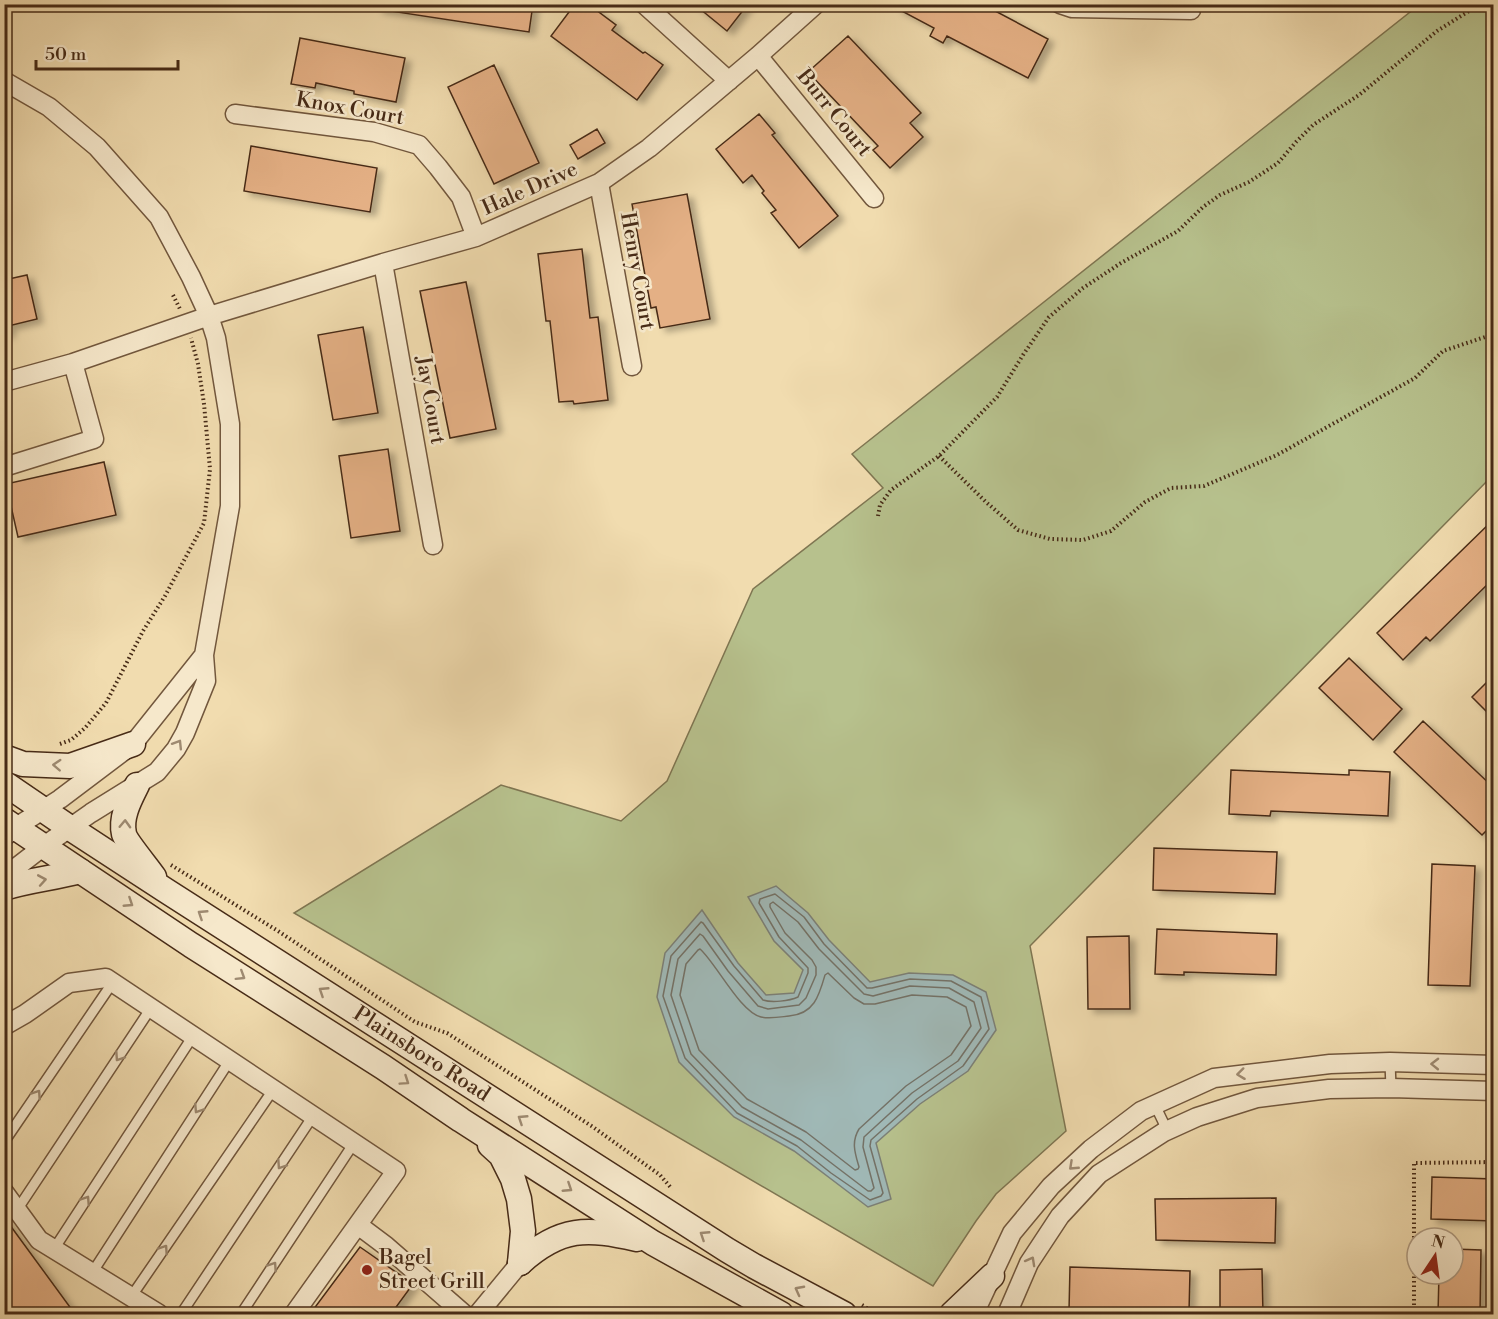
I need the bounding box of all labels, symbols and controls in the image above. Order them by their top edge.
scale bar [36,33,178,71]
text: 50 m [45,43,87,66]
street label: Burr Court [790,63,877,162]
street label: Knox Court [294,87,407,131]
street label: Hale Drive [478,156,582,222]
street label: Henry Court [614,210,660,333]
street label: Jay Court [409,353,451,447]
one-way arrow [171,740,183,750]
one-way arrow [52,759,61,772]
one-way arrow [118,820,131,829]
one-way arrow [37,874,47,887]
one-way arrow [122,896,133,907]
one-way arrow [198,909,208,921]
one-way arrow [234,969,245,980]
one-way arrow [319,987,329,999]
street label: Plainsboro Road [348,1001,495,1108]
one-way arrow [115,1050,126,1061]
one-way arrow [1431,1057,1440,1070]
one-way arrow [1236,1068,1245,1080]
one-way arrow [398,1074,409,1085]
one-way arrow [30,1089,41,1100]
one-way arrow [194,1103,205,1114]
one-way arrow [518,1115,529,1126]
one-way arrow [277,1158,288,1169]
one-way arrow [1069,1159,1079,1170]
one-way arrow [561,1181,572,1192]
one-way arrow [78,1196,90,1206]
north arrow [1405,1226,1465,1286]
text: N [1430,1231,1447,1254]
one-way arrow [700,1232,711,1243]
one-way arrow [157,1244,168,1255]
place label: Bagel Street Grill [378,1245,485,1295]
one-way arrow [1024,1257,1035,1267]
one-way arrow [266,1262,277,1273]
marker: Bagel Street Grill [360,1263,374,1277]
one-way arrow [794,1286,805,1298]

